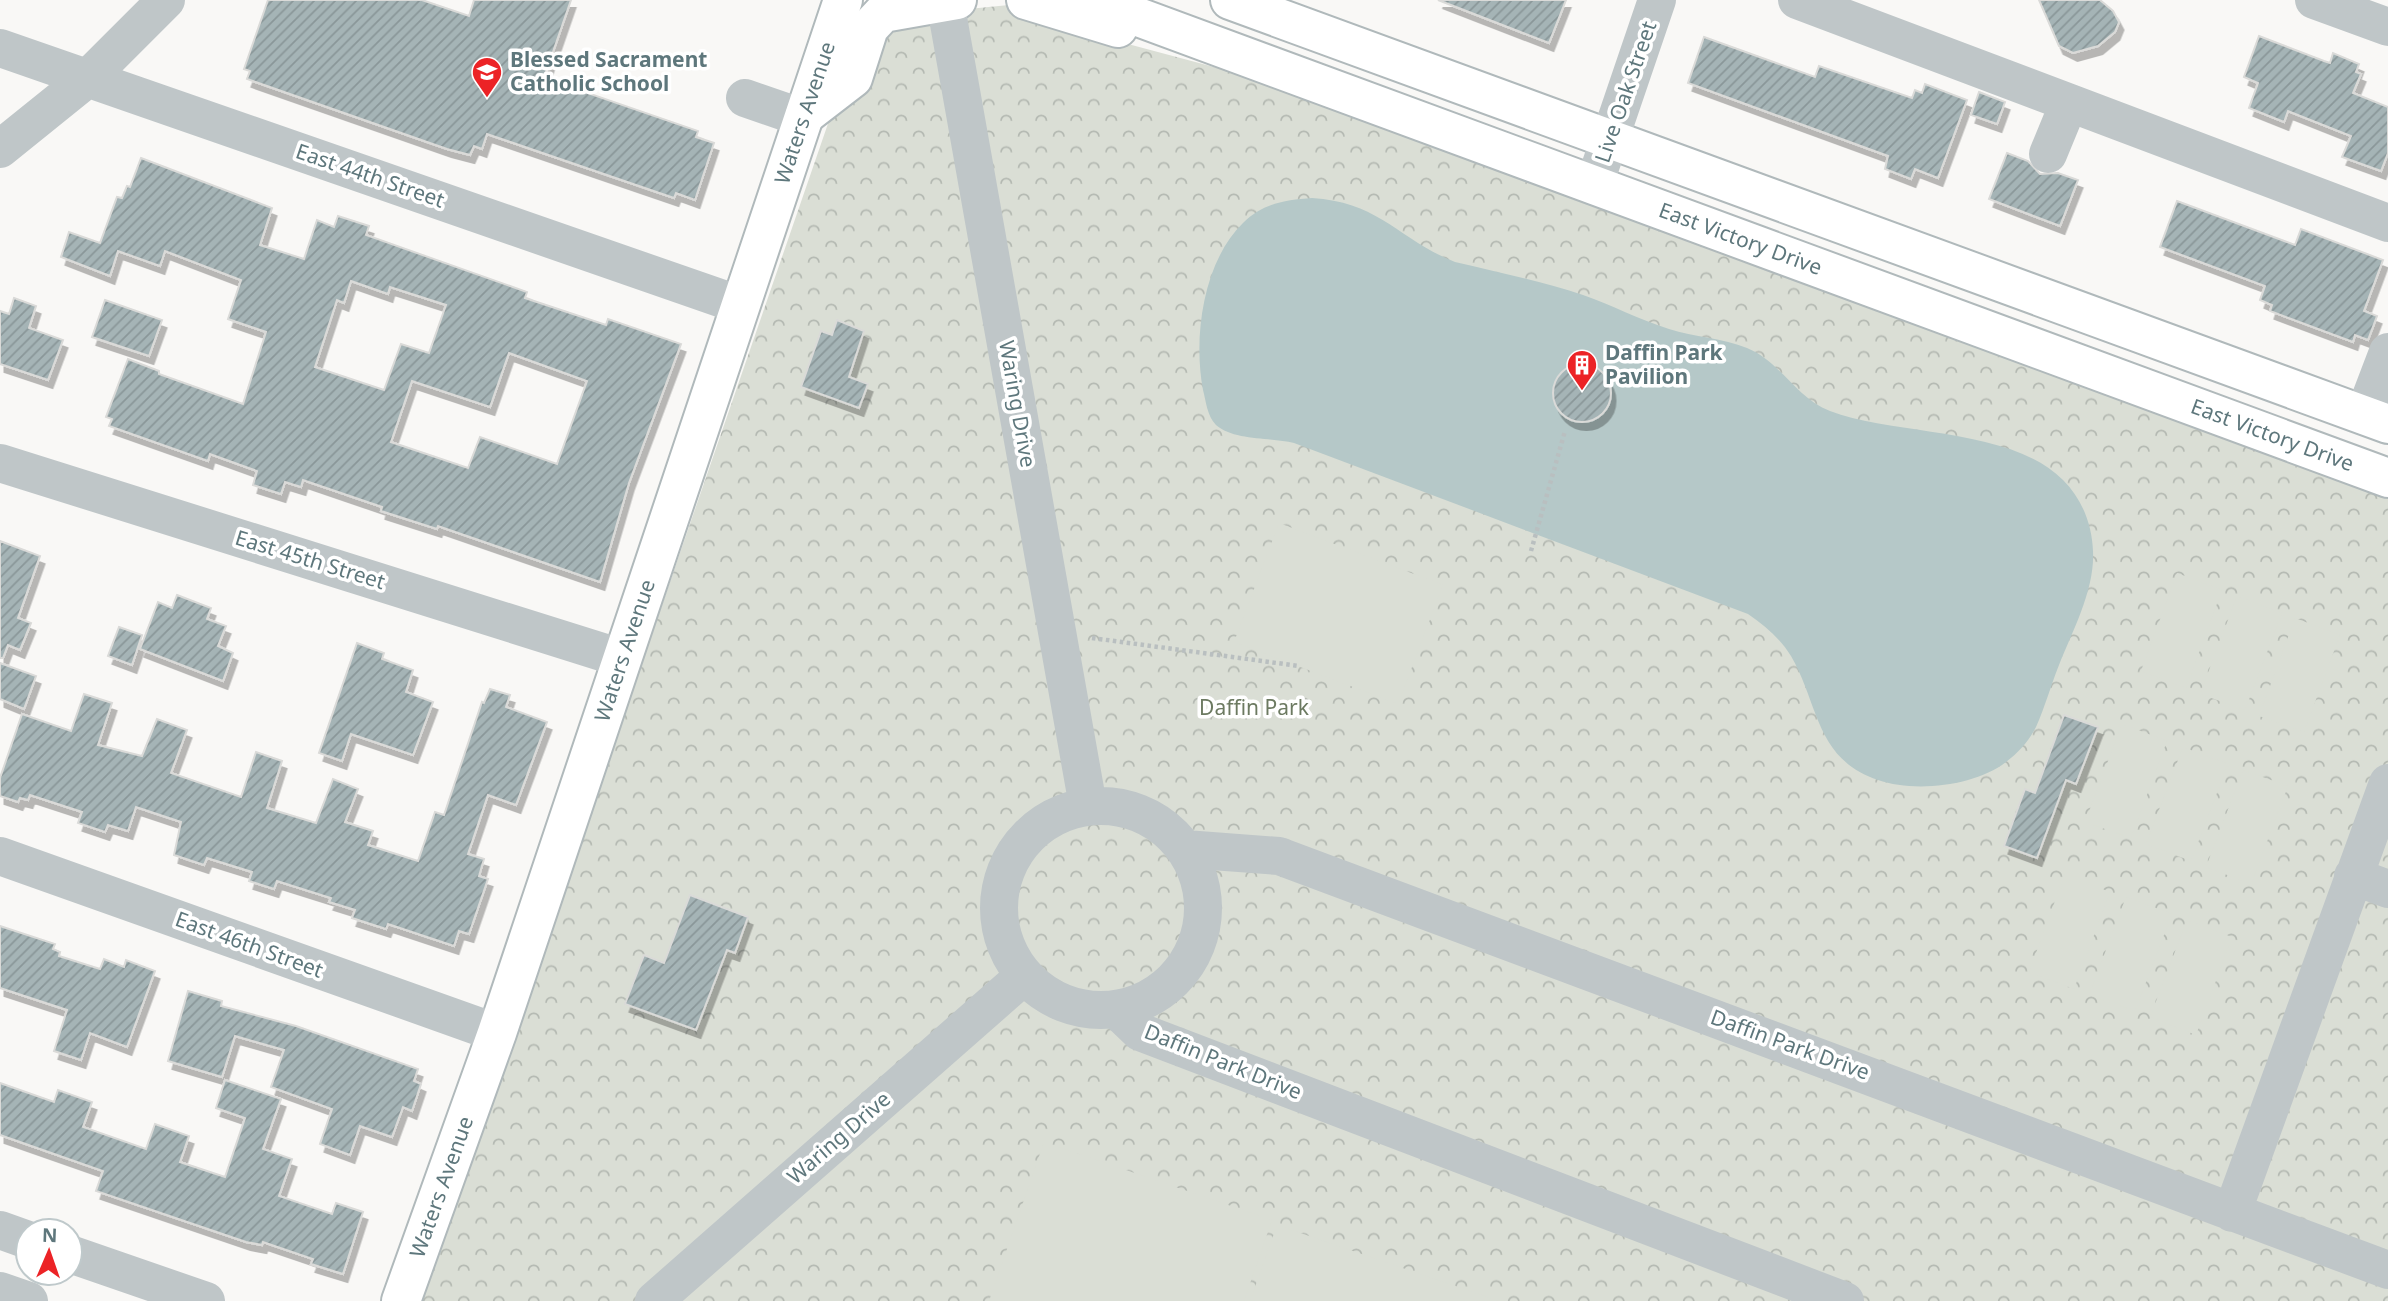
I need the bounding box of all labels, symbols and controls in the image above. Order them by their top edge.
street label: Live Oak Street [1588,17,1662,166]
street label: Waters Avenue [767,38,841,187]
place label: Blessed Sacrament Catholic School [510,45,707,97]
school or university icon: Blessed Sacrament Catholic School [470,55,504,99]
street label: East 44th Street [292,137,449,214]
street label: East Victory Drive [1655,195,1826,281]
street label: Waring Drive [993,338,1043,469]
place label: Daffin Park Pavilion [1605,338,1724,390]
building icon: Daffin Park Pavilion [1565,348,1599,392]
street label: East Victory Drive [2187,392,2358,477]
street label: East 45th Street [232,523,389,595]
street label: Waters Avenue [587,575,661,725]
park label: Daffin Park [1199,693,1310,721]
street label: East 46th Street [172,904,327,984]
street label: Daffin Park Drive [1707,1002,1874,1086]
street label: Daffin Park Drive [1141,1017,1306,1105]
street label: Waring Drive [781,1085,896,1190]
street label: Waters Avenue [403,1112,479,1261]
north arrow [14,1217,84,1287]
text: N [41,1222,58,1248]

